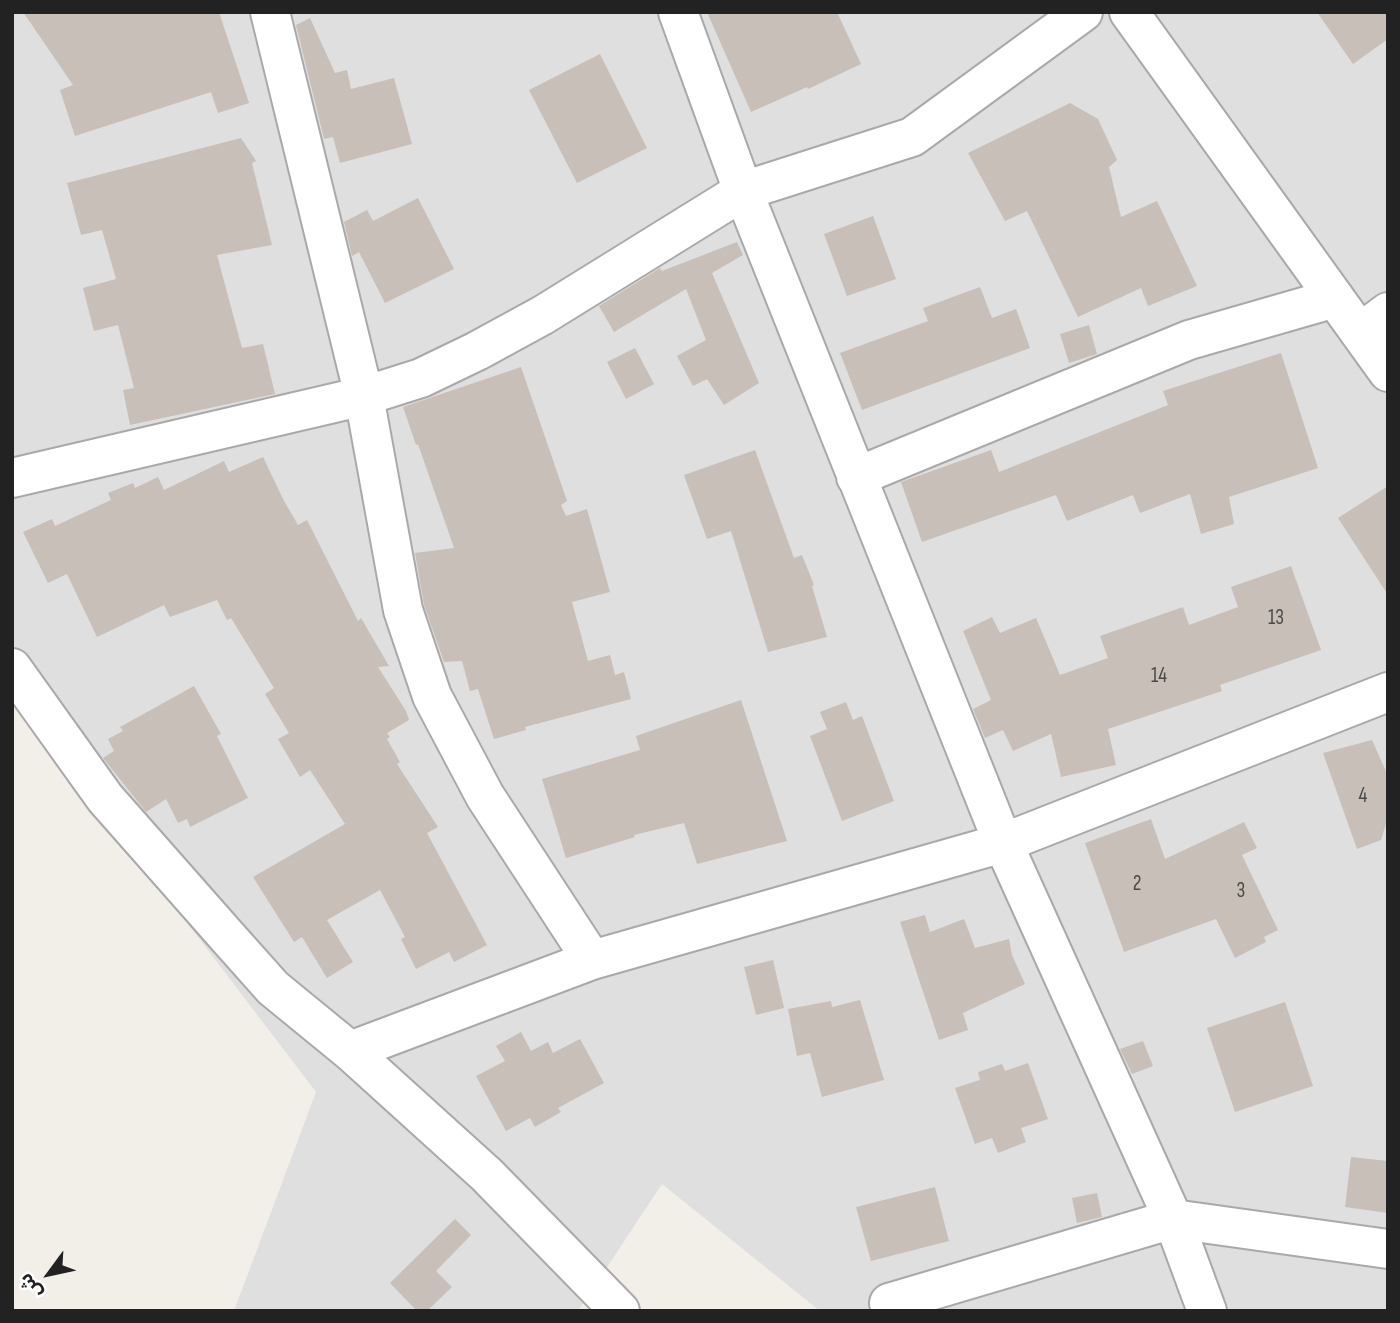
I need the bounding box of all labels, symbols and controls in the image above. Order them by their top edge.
house number: 13 [1268,606,1284,632]
house number: 14 [1151,664,1167,690]
house number: 4 [1359,784,1367,810]
house number: 2 [1133,872,1141,898]
house number: 3 [1237,879,1245,905]
north arrow [14,1239,84,1309]
text: ش [14,1269,48,1303]

